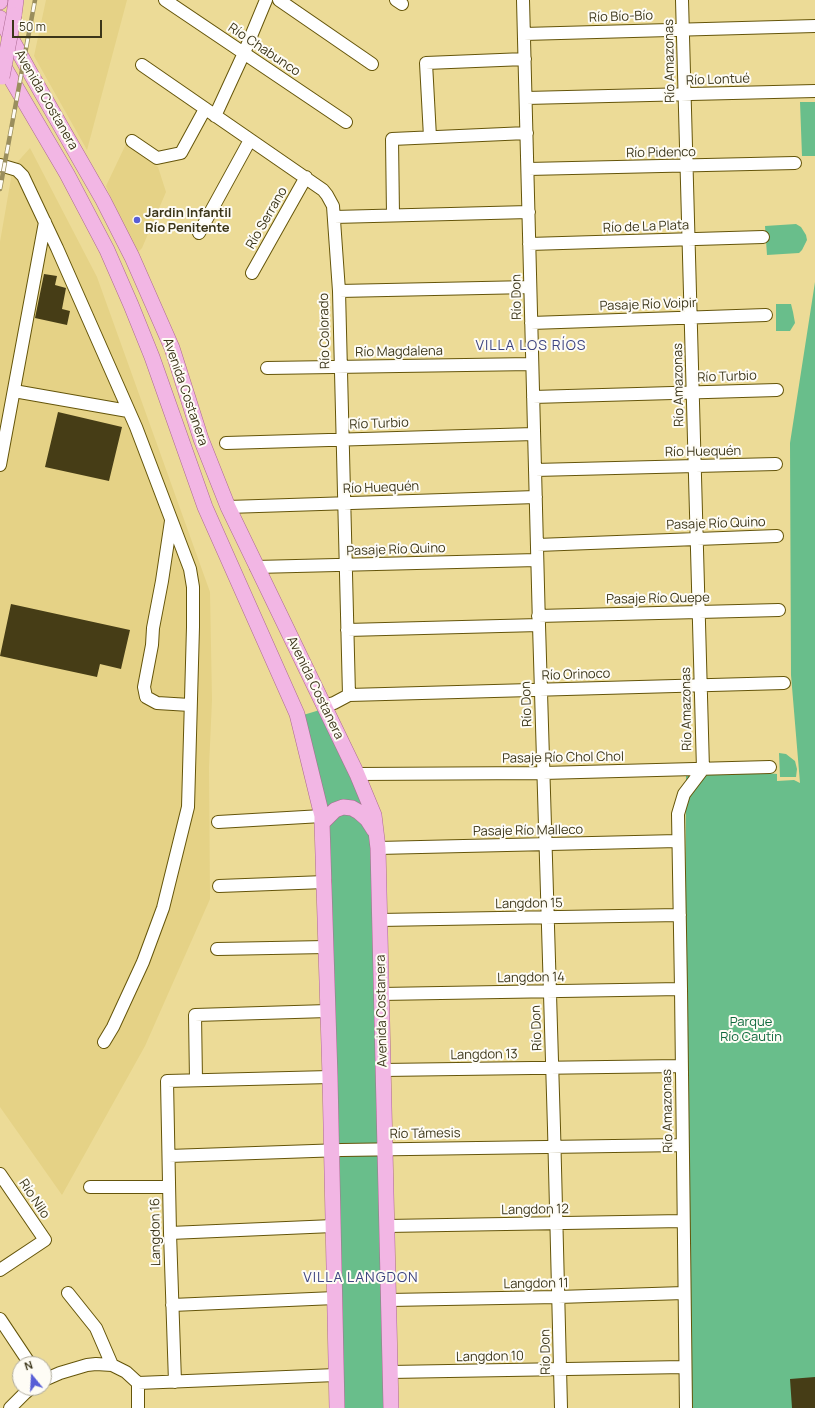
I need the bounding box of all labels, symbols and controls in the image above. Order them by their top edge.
street label: Río Bío-Bío [589,8,653,26]
scale bar [14,12,104,38]
text: 50 m [19,18,46,35]
street label: Río Amazonas [661,19,679,103]
street label: Río Chabunco [225,20,303,80]
street label: Avenida Costanera [11,47,81,153]
street label: Río Lontué [686,71,750,89]
street label: Río Pidenco [626,145,696,161]
street label: Río Serrano [243,184,291,252]
place label: Jardin Infantil Río Penitente [145,205,231,236]
marker: Jardin Infantil Río Penitente [132,215,142,225]
street label: Río de La Plata [603,218,689,236]
street label: Río Don [509,274,525,320]
street label: Río Colorado [317,293,333,369]
street label: Pasaje Río Voipir [599,296,697,314]
street label: Avenida Costanera [159,336,211,448]
district label: VILLA LOS RÍOS [476,338,586,354]
street label: Río Magdalena [355,343,443,361]
street label: Río Amazonas [670,343,688,427]
street label: Río Turbio [697,368,757,386]
street label: Río Turbio [349,415,409,433]
street label: Río Huequén [665,444,741,460]
street label: Río Huequén [343,479,419,497]
street label: Pasaje Río Quino [666,514,766,534]
street label: Pasaje Río Quino [346,540,446,560]
street label: Pasaje Río Quepe [606,590,710,608]
street label: Avenida Costanera [283,634,347,742]
street label: Río Orinoco [541,666,611,684]
street label: Río Amazonas [678,667,696,751]
street label: Río Don [518,681,536,727]
street label: Pasaje Río Chol Chol [502,749,624,767]
street label: Pasaje Río Malleco [473,822,583,840]
street label: Langdon 15 [495,896,563,912]
street label: Avenida Costanera [373,954,391,1068]
street label: Langdon 14 [497,970,565,986]
street label: Río Don [528,1005,546,1051]
park label: Parque Río Cautín [720,1014,782,1045]
street label: Langdon 13 [450,1047,518,1063]
street label: Río Amazonas [659,1069,677,1153]
street label: Río Támesis [389,1126,461,1142]
street label: Río Nilo [15,1176,53,1222]
street label: Langdon 16 [148,1198,164,1266]
street label: Langdon 12 [501,1202,569,1218]
district label: VILLA LANGDON [303,1270,419,1286]
street label: Langdon 11 [503,1276,569,1292]
street label: Río Don [538,1329,554,1375]
street label: Langdon 10 [456,1349,524,1365]
north arrow [12,1356,52,1396]
text: N [22,1357,35,1373]

